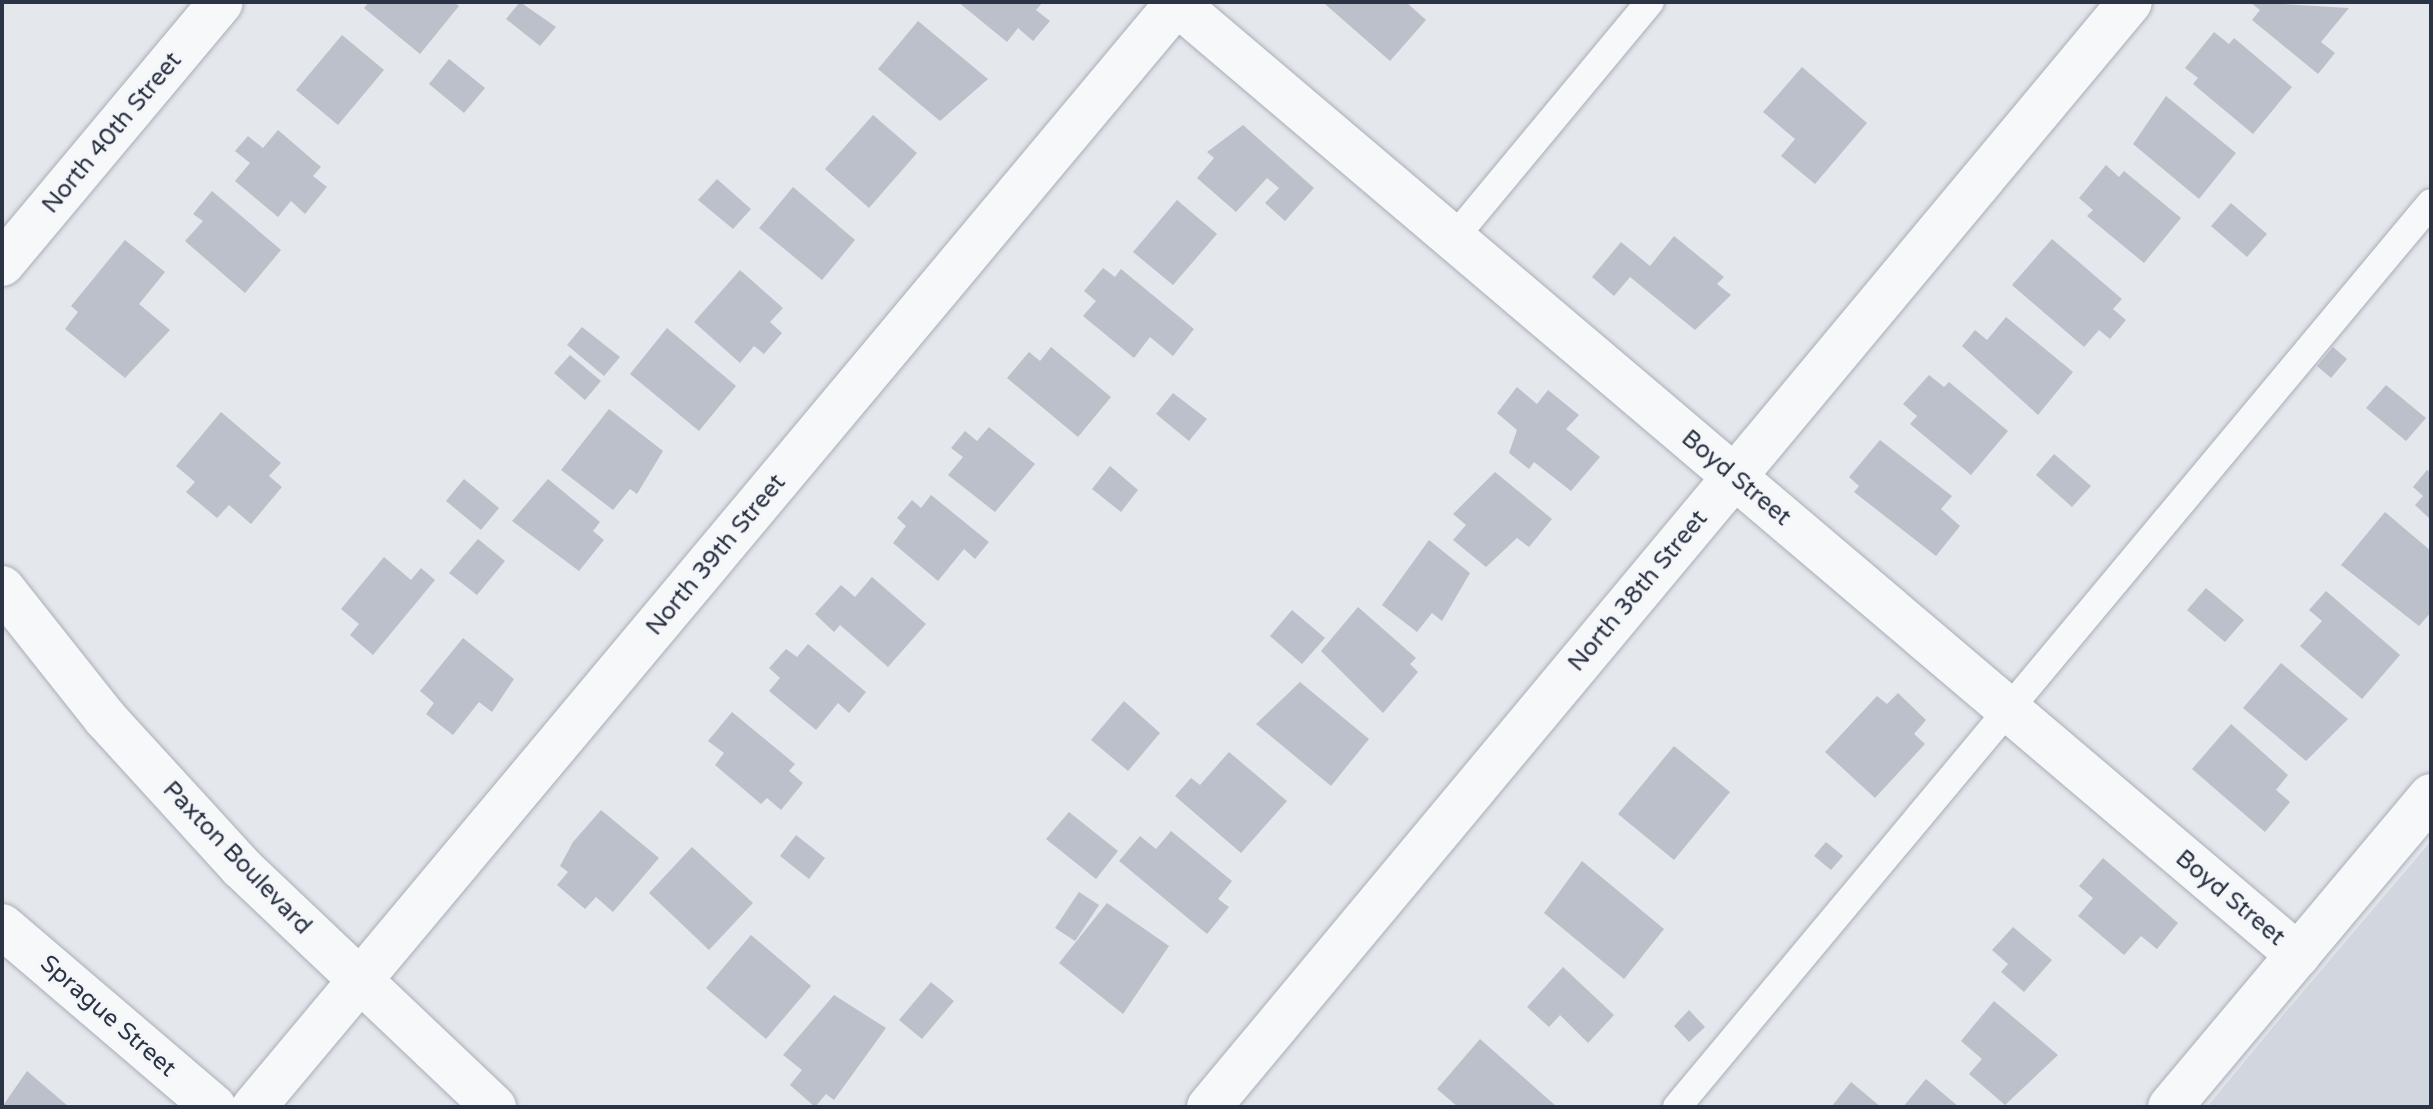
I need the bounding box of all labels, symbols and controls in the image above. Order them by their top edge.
street label: North 40th Street [36,47,188,219]
street label: Boyd Street [1676,424,1796,532]
street label: North 39th Street [640,469,792,641]
street label: North 38th Street [1562,505,1714,677]
street label: Paxton Boulevard [157,775,317,941]
street label: Boyd Street [2170,844,2290,952]
street label: Sprague Street [34,949,182,1083]

